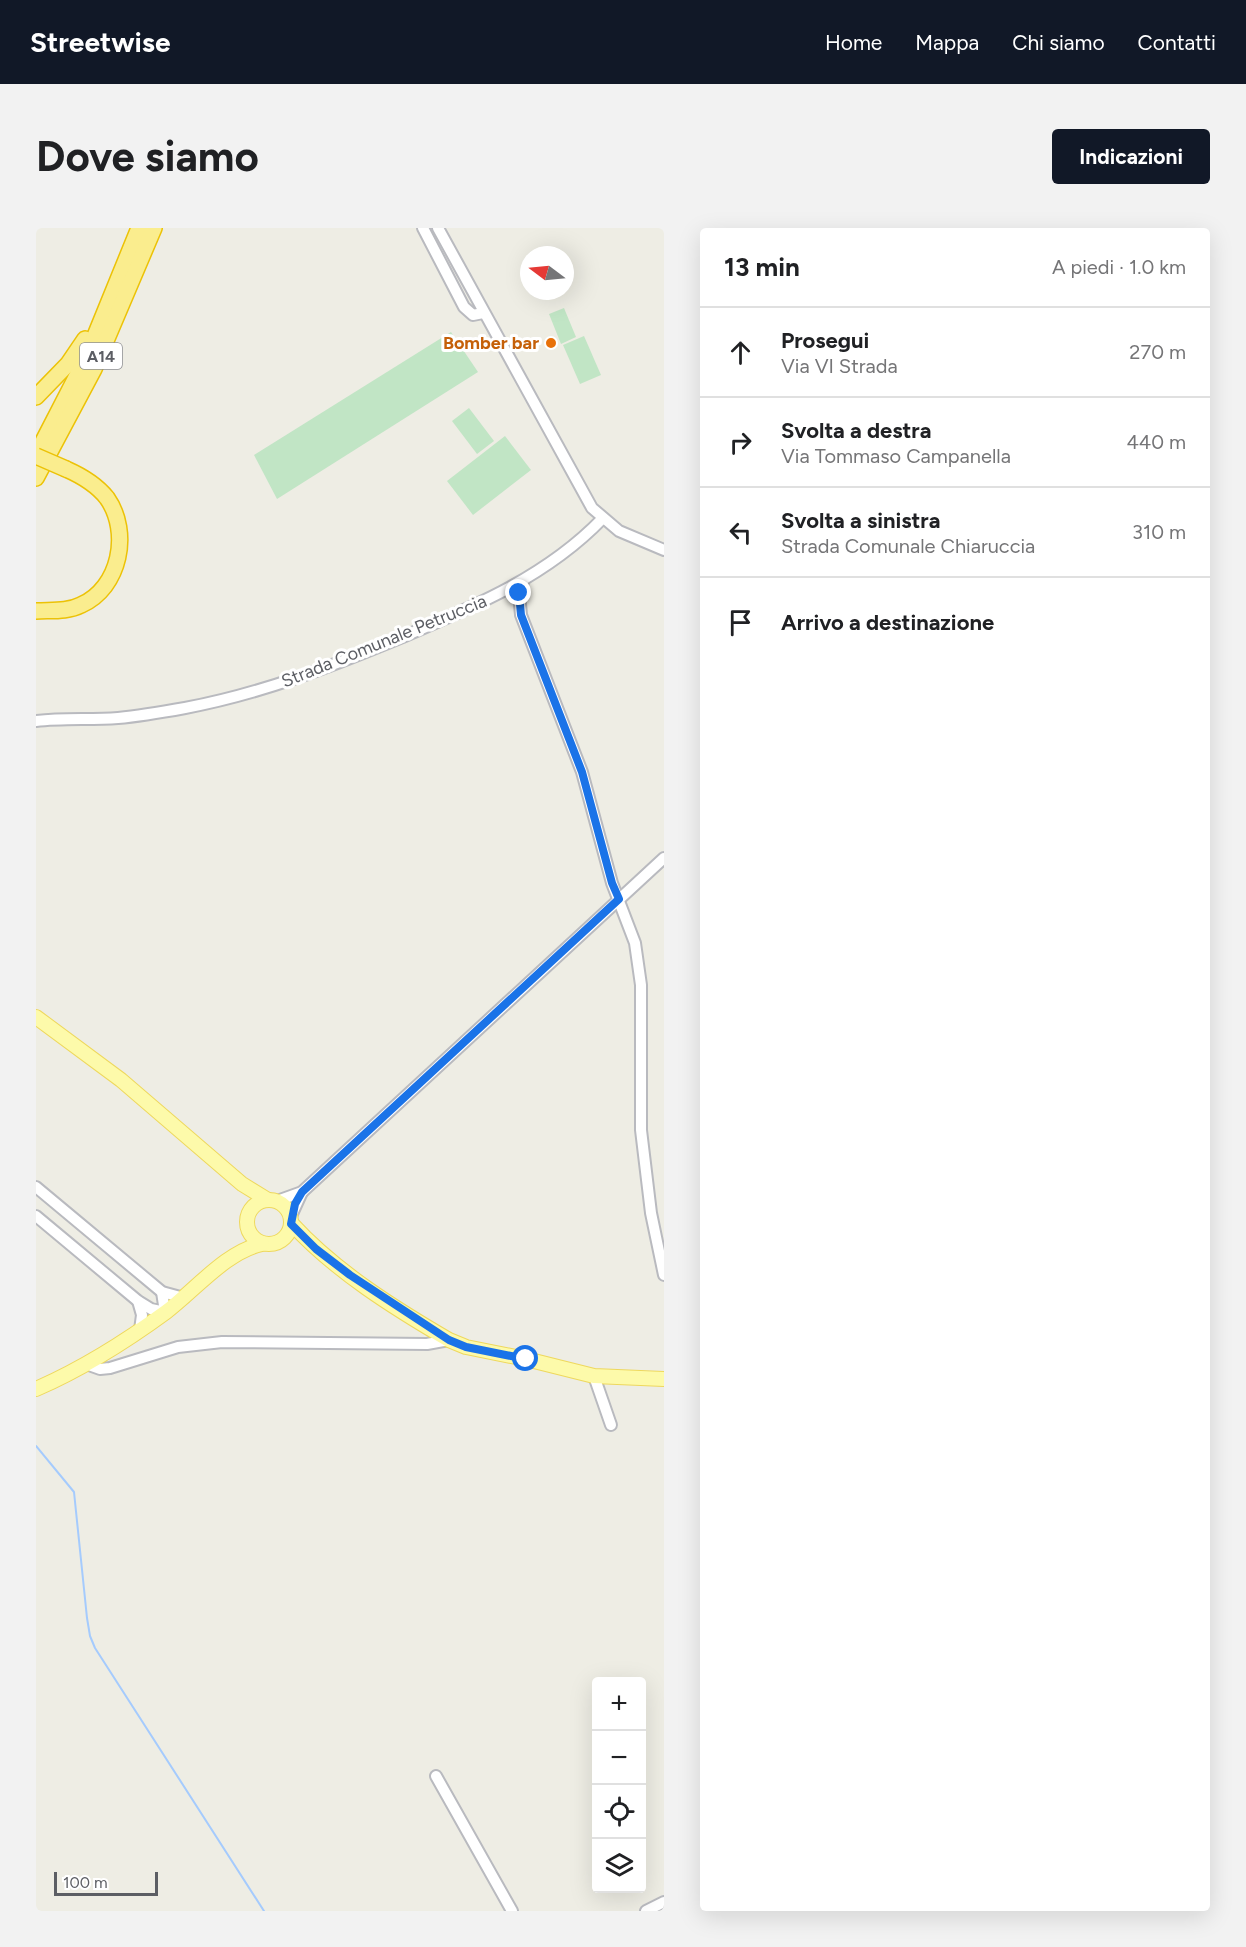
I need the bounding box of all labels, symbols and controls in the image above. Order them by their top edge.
text: Streetwise [30,25,170,59]
text: Home [825,30,882,55]
text: Mappa [915,30,979,55]
text: Chi siamo [1012,30,1105,55]
text: Contatti [1138,30,1216,55]
button: Indicazioni [1052,129,1210,184]
text: Dove siamo [36,131,259,182]
north arrow [520,246,574,300]
text: 13 min [724,251,800,283]
text: A piedi · 1.0 km [1052,255,1186,279]
text: Prosegui [781,327,869,354]
place label: Bomber bar [443,332,539,354]
marker: Bomber bar [544,336,558,350]
icon: ahead [724,336,757,369]
text: 270 m [1129,340,1186,364]
road number: A14 [80,343,122,369]
text: Via VI Strada [781,354,898,378]
text: Svolta a destra [781,417,931,444]
icon: right [724,426,757,459]
text: 440 m [1126,430,1186,454]
text: Via Tommaso Campanella [781,444,1011,468]
text: Svolta a sinistra [781,507,940,534]
icon: left [724,516,757,549]
text: 310 m [1132,520,1186,544]
text: Strada Comunale Chiaruccia [781,534,1035,558]
route end [505,579,531,605]
street label: Strada Comunale Petruccia [278,590,490,692]
icon: arrive [724,606,757,639]
text: Arrivo a destinazione [781,609,994,636]
route start [512,1345,538,1371]
map controls [592,1677,646,1893]
button: + [592,1677,646,1731]
button: − [592,1731,646,1785]
button: locate [592,1785,646,1839]
button: layers [592,1839,646,1893]
scale bar [54,1869,158,1896]
text: 100 m [63,1873,108,1892]

